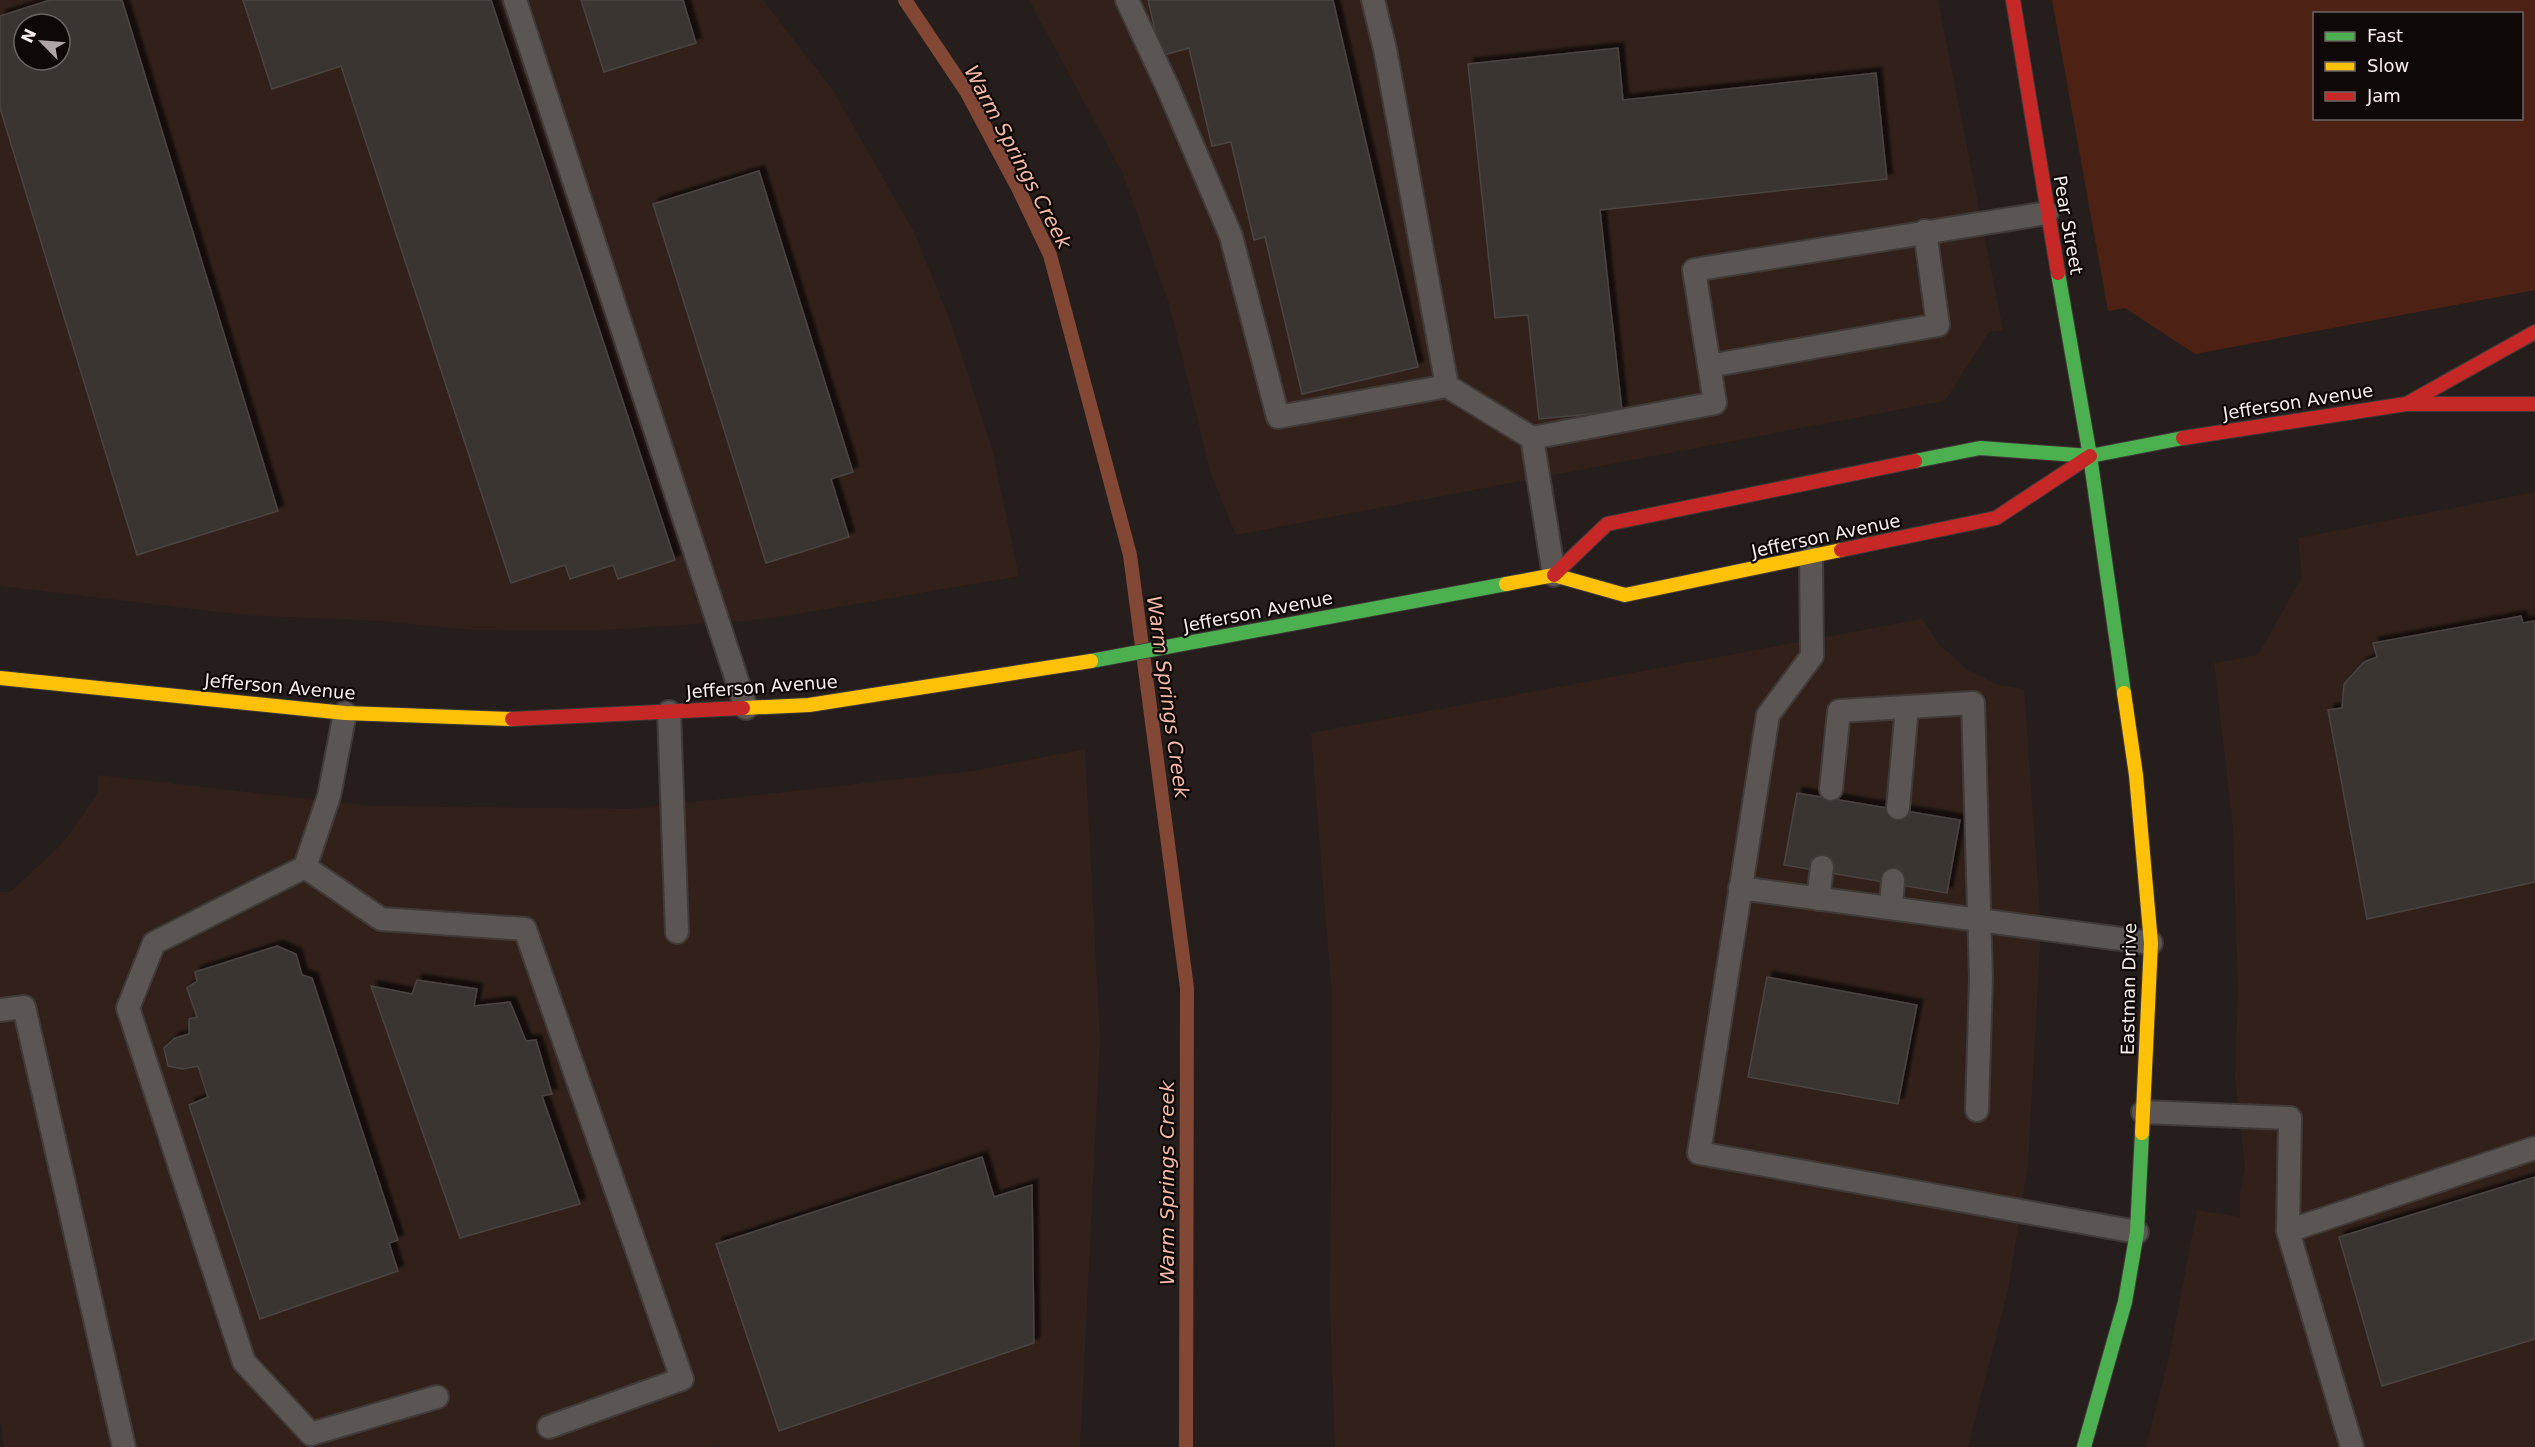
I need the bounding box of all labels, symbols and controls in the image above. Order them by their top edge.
north arrow [12,12,72,72]
legend [2313,12,2523,120]
text: Fast [2367,25,2403,46]
text: N [17,26,40,46]
text: Slow [2367,55,2409,76]
water label: Warm Springs Creek [959,61,1077,254]
text: Jam [2366,85,2401,106]
street label: Pear Street [2049,174,2088,276]
street label: Jefferson Avenue [2220,379,2374,424]
street label: Jefferson Avenue [1749,509,1902,562]
street label: Jefferson Avenue [1180,587,1334,636]
water label: Warm Springs Creek [1142,594,1194,801]
street label: Jefferson Avenue [203,669,356,704]
street label: Jefferson Avenue [685,671,838,702]
street label: Eastman Drive [2117,923,2140,1055]
water label: Warm Springs Creek [1155,1079,1179,1285]

